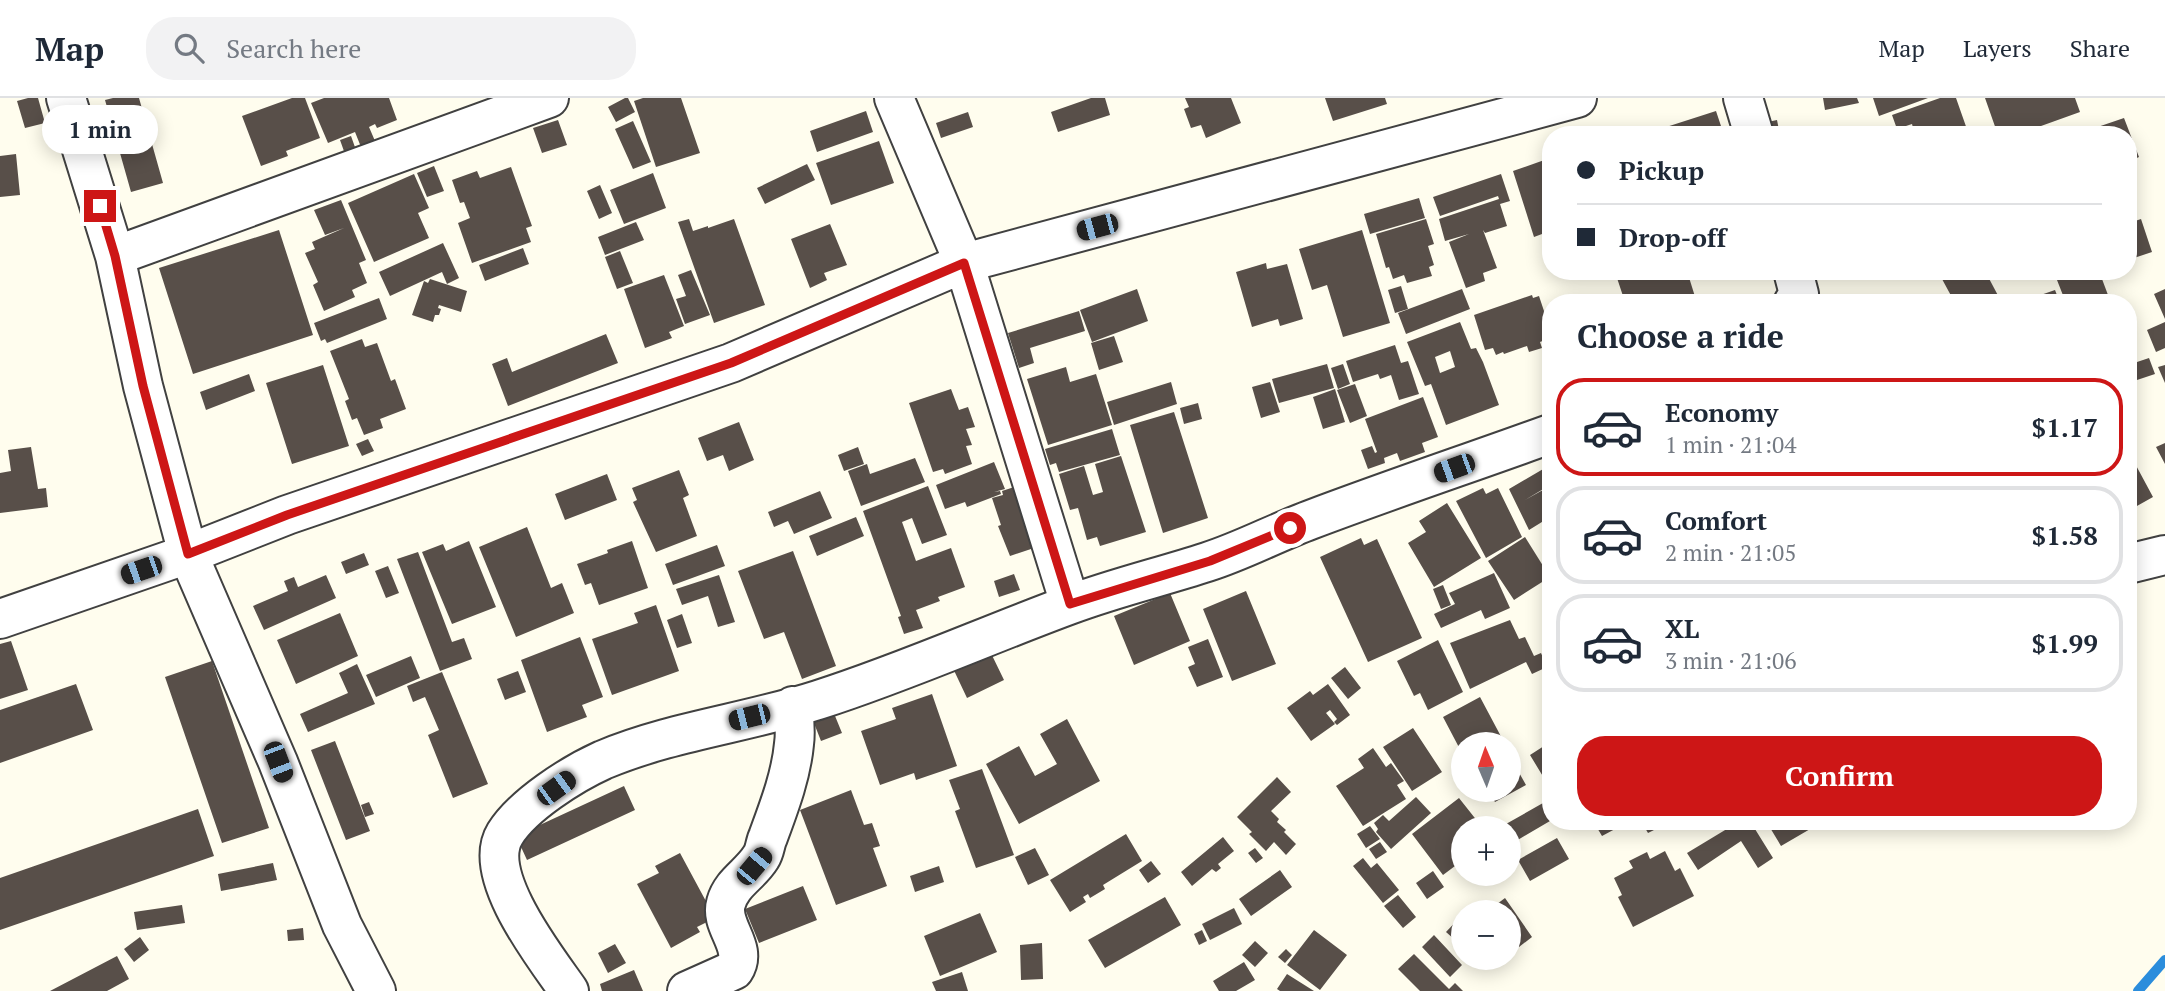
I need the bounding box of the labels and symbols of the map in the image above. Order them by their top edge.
callout: 1 min [42,105,158,154]
route end [84,190,116,222]
car [1074,211,1121,243]
car [1431,451,1478,485]
route start [1274,512,1306,544]
car [118,553,165,587]
car [727,702,772,732]
north arrow [1451,732,1521,802]
car [261,739,296,785]
car [533,767,580,809]
car [733,843,776,889]

